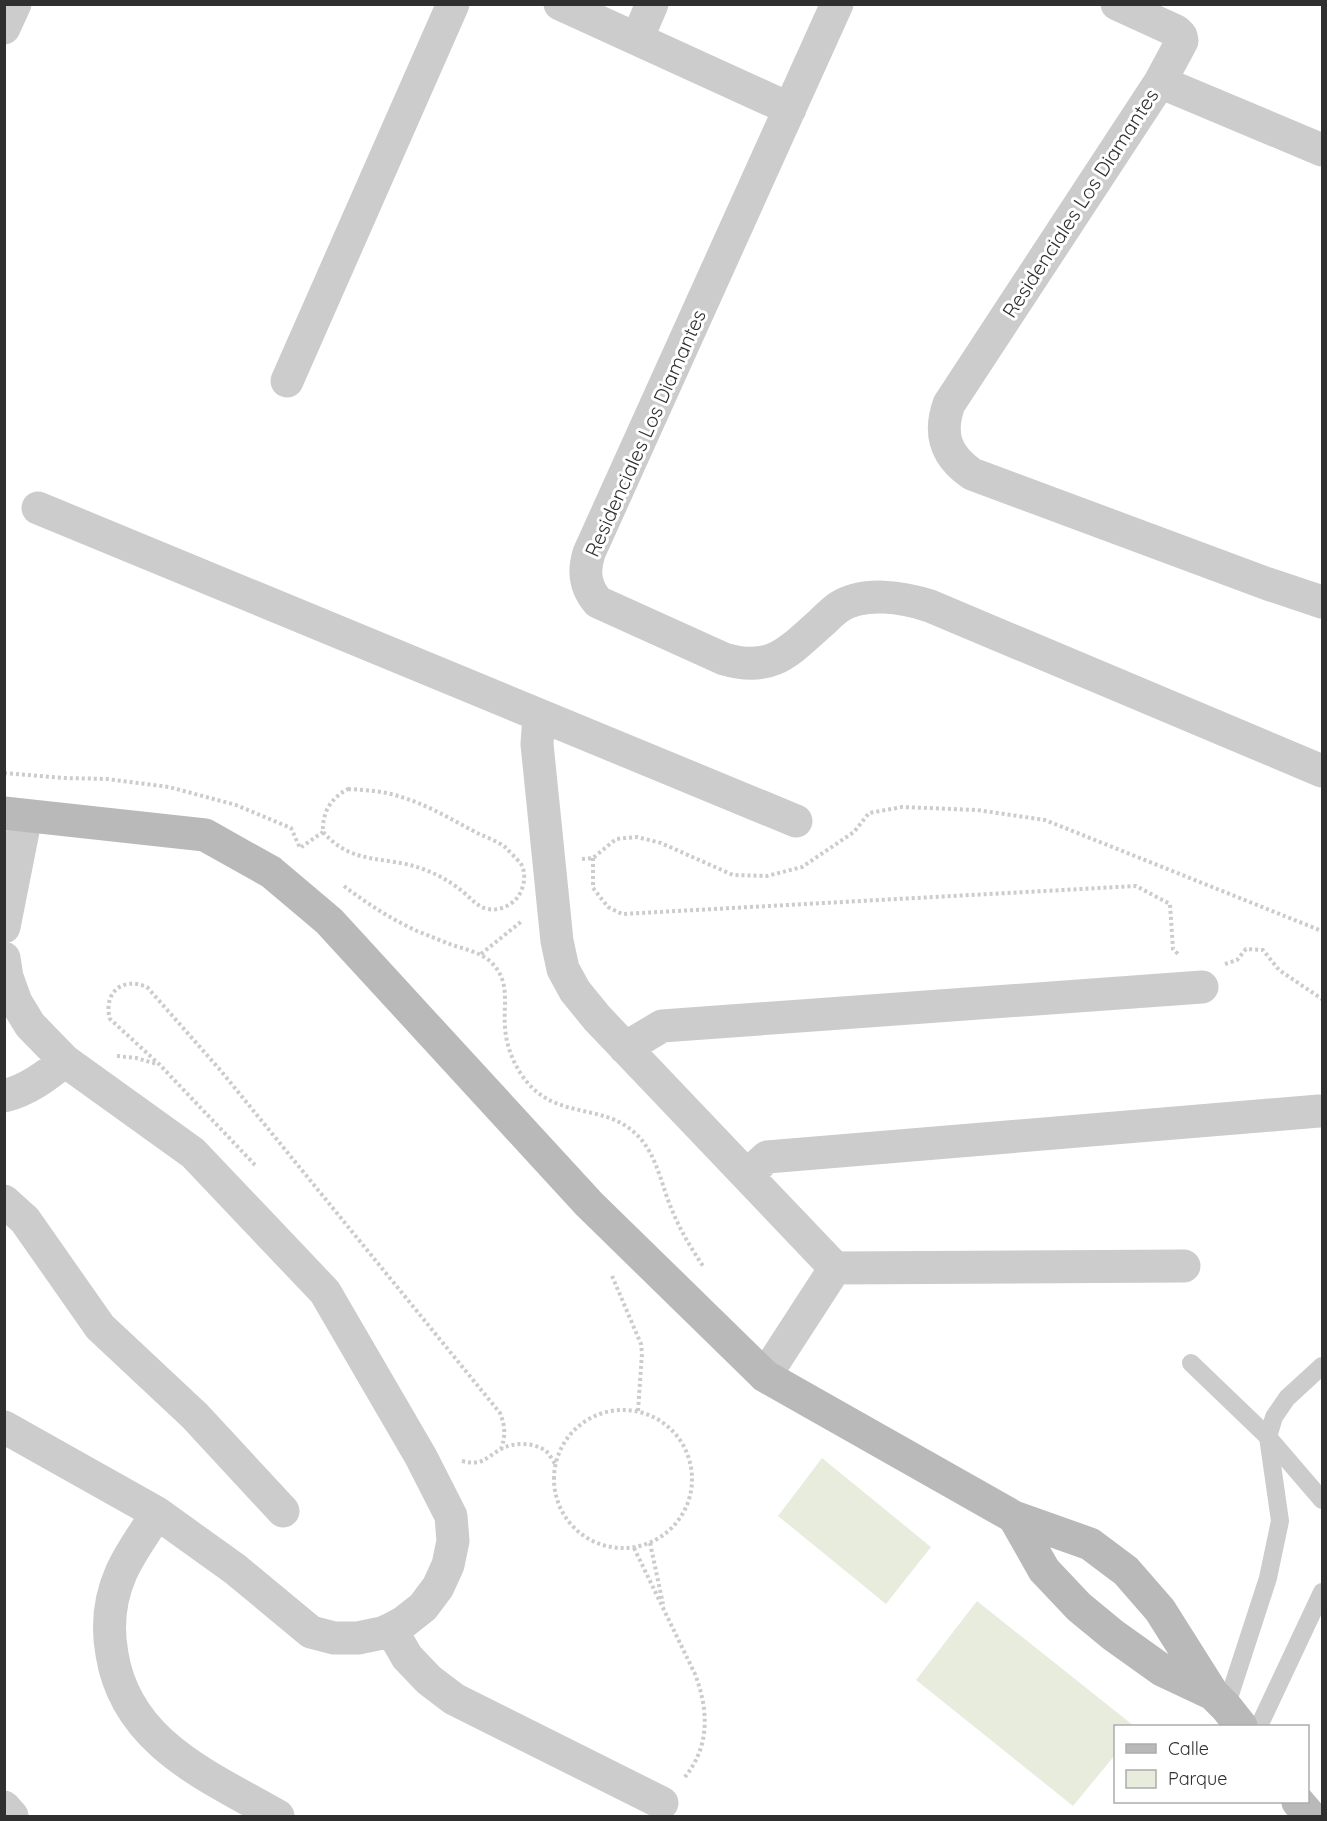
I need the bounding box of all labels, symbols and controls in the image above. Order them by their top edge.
street label: Residenciales Los Diamantes [996,84,1164,322]
street label: Residenciales Los Diamantes [579,305,711,561]
legend [1114,1725,1309,1803]
text: Calle [1168,1737,1209,1760]
text: Parque [1168,1767,1227,1790]

